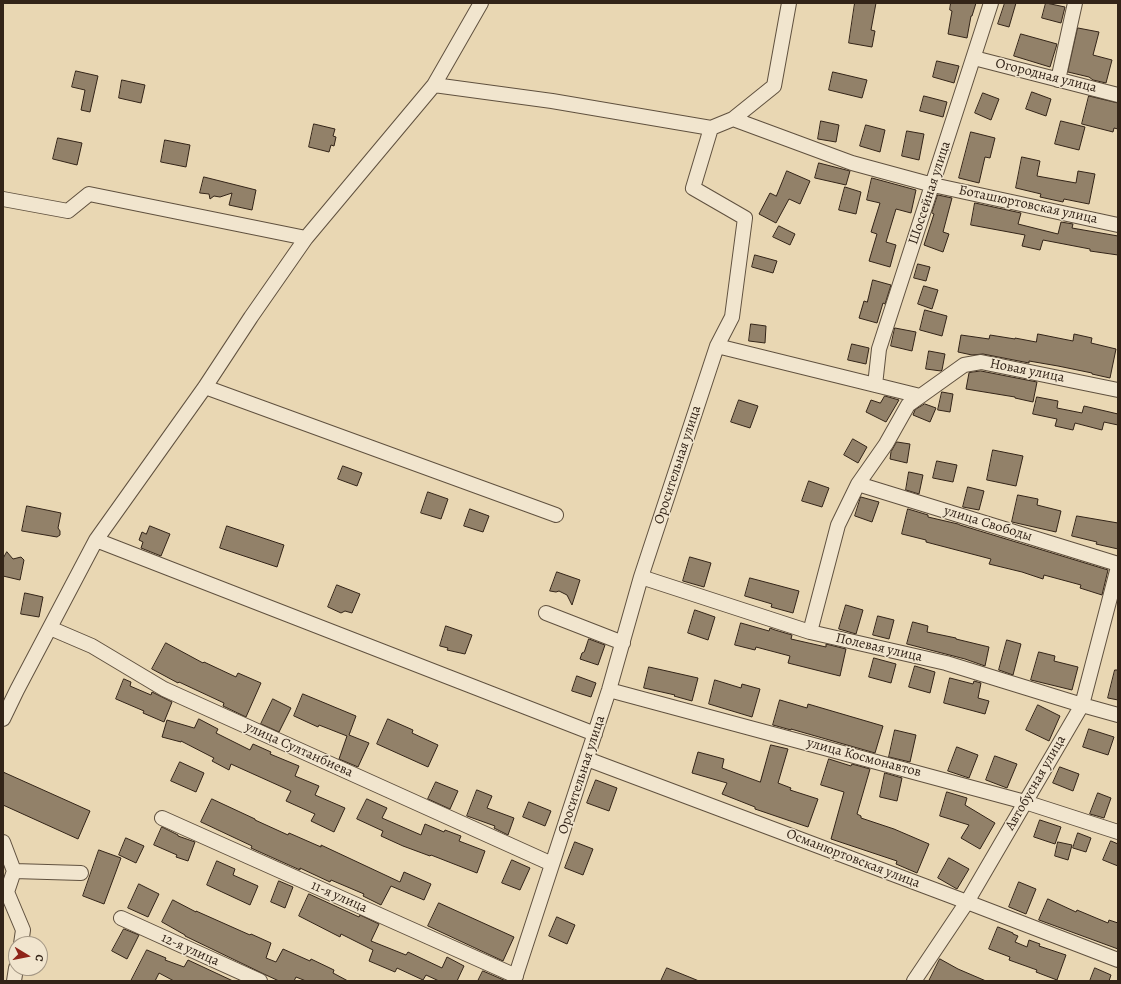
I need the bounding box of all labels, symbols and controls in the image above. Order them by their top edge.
street label: Огородная улица [994,55,1098,97]
street label: Шоссейная улица [905,139,955,247]
street label: Боташюртовская улица [957,182,1099,228]
street label: Новая улица [988,356,1066,386]
street label: Оросительная улица [651,403,705,527]
street label: улица Свободы [942,503,1034,545]
street label: Полевая улица [834,630,924,666]
street label: Оросительная улица [555,713,609,837]
street label: улица Султанбиева [242,719,356,781]
street label: Автобусная улица [1002,732,1070,834]
street label: улица Космонавтов [805,735,923,781]
street label: Османюртовская улица [784,826,922,892]
street label: 11-я улица [308,877,370,917]
street label: 12-я улица [158,930,222,970]
north arrow [8,936,48,976]
text: С [31,953,47,963]

